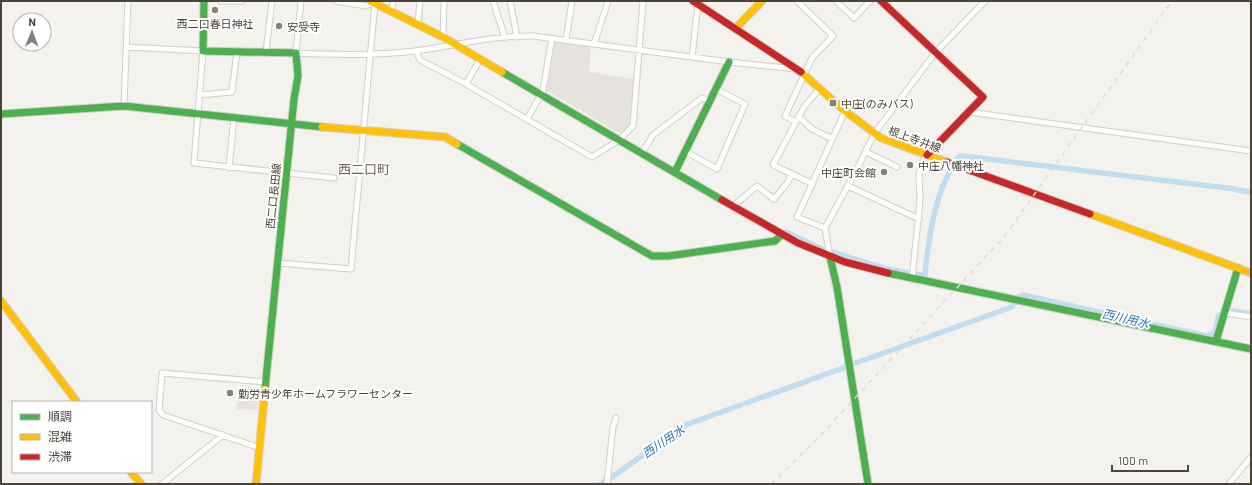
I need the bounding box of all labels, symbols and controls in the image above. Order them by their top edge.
marker: 西二口春日神社 [210,5,220,15]
north arrow [12,12,52,52]
text: N [28,15,36,28]
place label: 西二口春日神社 [177,17,254,30]
place label: 安受寺 [287,20,320,33]
marker: 安受寺 [274,21,284,31]
place label: 中庄(のみバス) [841,97,913,110]
marker: 中庄(のみバス) [828,98,838,108]
street label: 根上寺井線 [887,123,943,155]
place label: 中庄八幡神社 [918,159,984,172]
marker: 中庄八幡神社 [905,160,915,170]
district label: 西二口町 [338,161,390,177]
street label: 西二口長田線 [263,163,283,229]
place label: 中庄町会館 [821,166,876,179]
marker: 中庄町会館 [879,167,889,177]
water label: 西川用水 [1101,306,1153,331]
place label: 勤労青少年ホームフラワーセンター [238,387,413,400]
marker: 勤労青少年ホームフラワーセンター [225,388,235,398]
legend [12,401,152,473]
text: 順調 [48,409,72,423]
water label: 西川用水 [639,421,688,460]
text: 混雑 [48,429,72,443]
scale bar [1112,447,1188,473]
text: 渋滞 [48,449,72,463]
text: 100 m [1118,453,1148,467]

